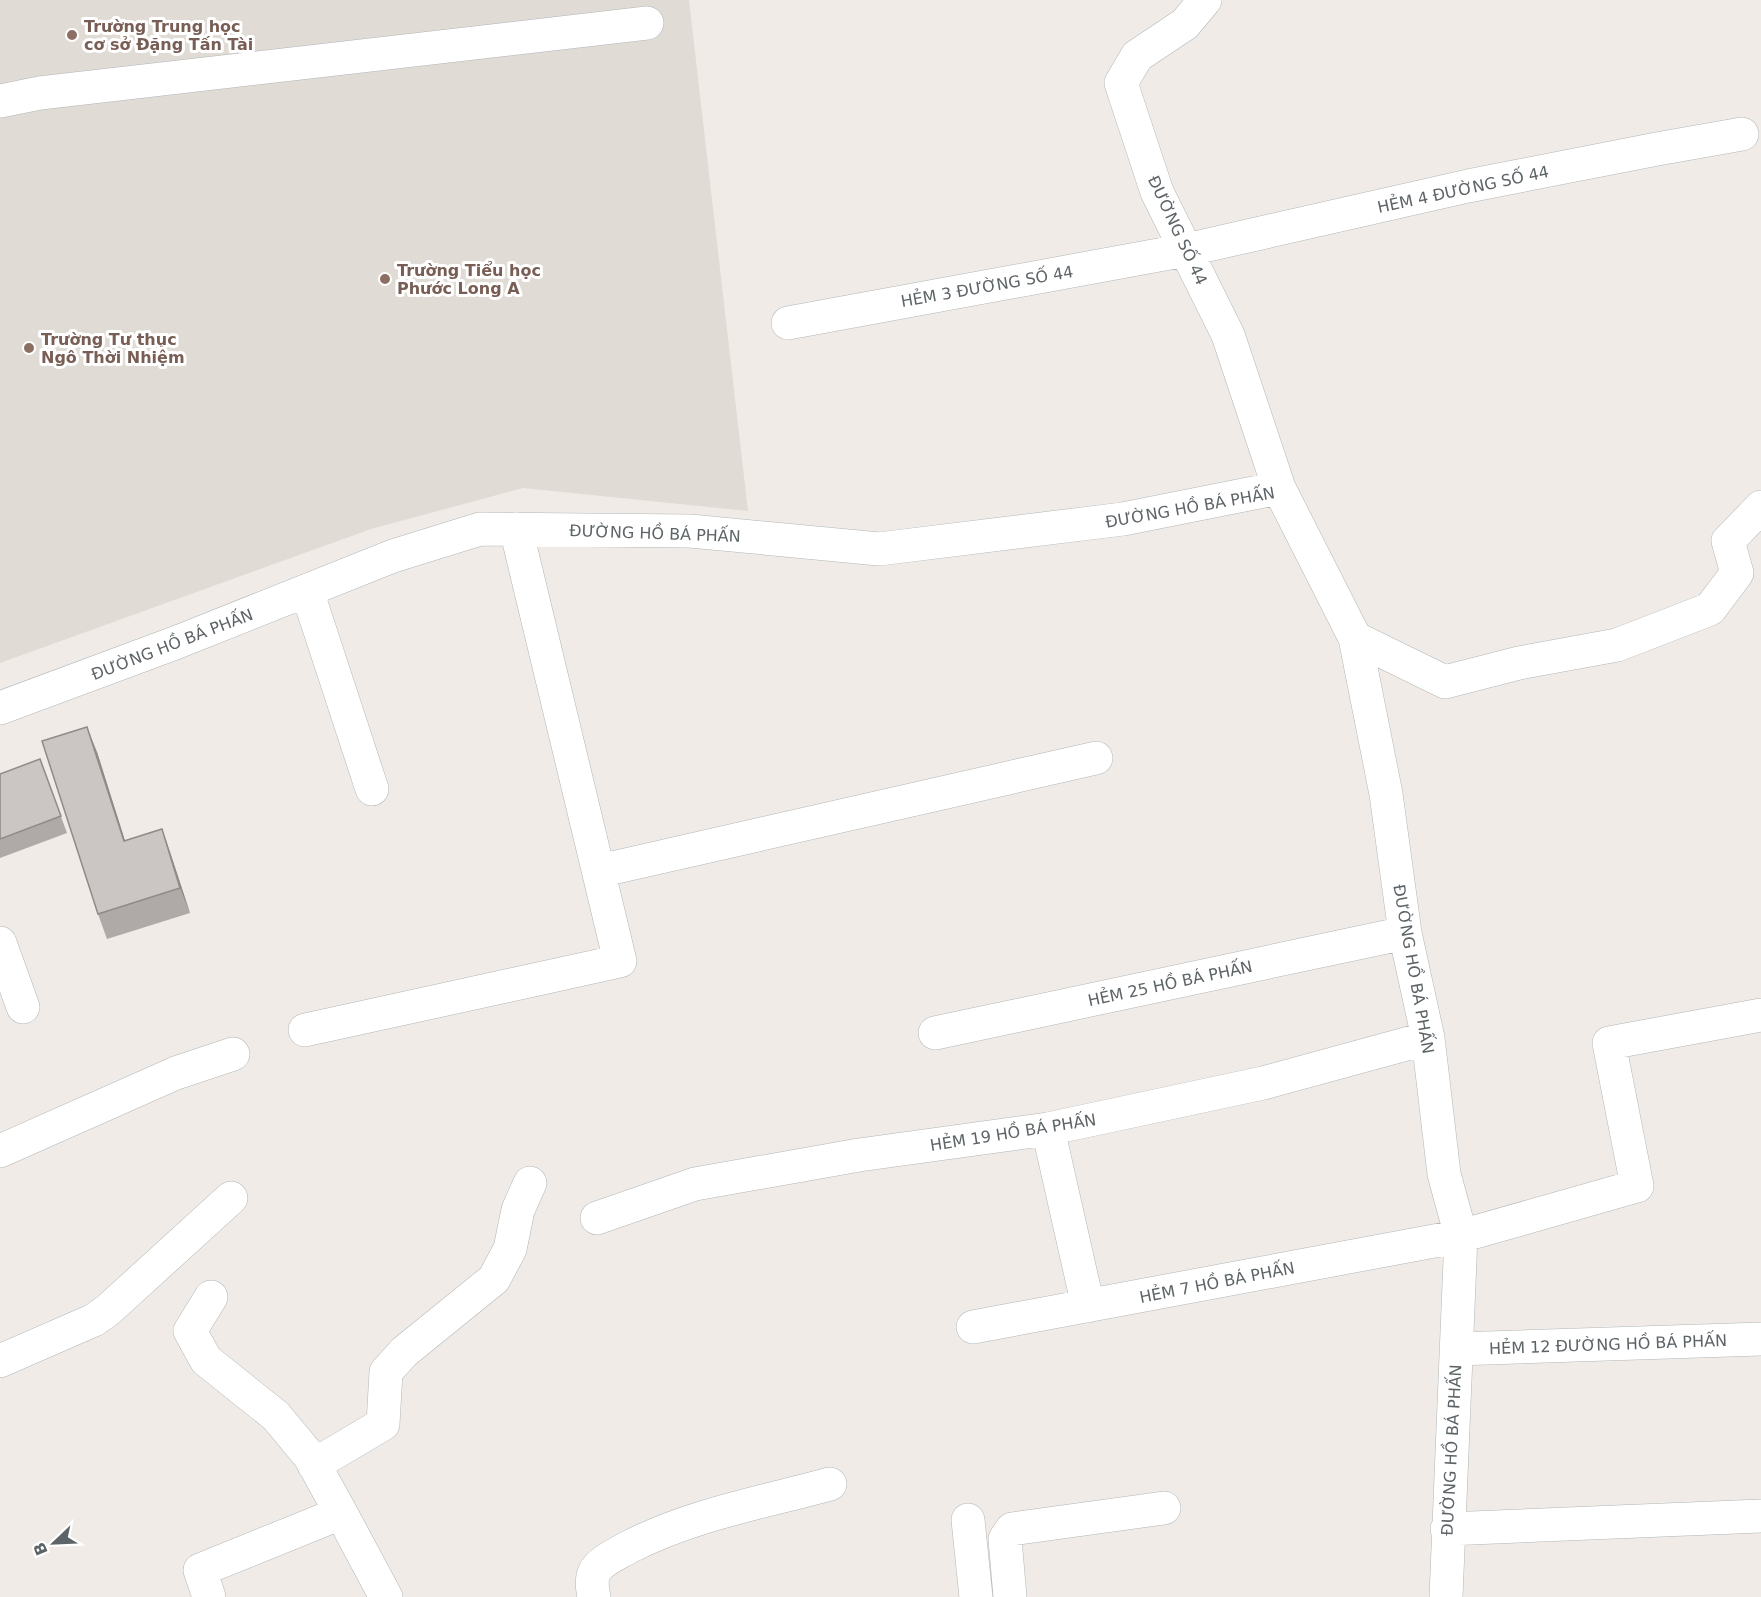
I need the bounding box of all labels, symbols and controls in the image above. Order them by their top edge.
place label: Trường Trung học cơ sở Đặng Tấn Tài [84,17,253,54]
marker: Trường Trung học cơ sở Đặng Tấn Tài [65,28,79,42]
street label: HẺM 4 ĐƯỜNG SỐ 44 [1375,160,1551,217]
street label: ĐƯỜNG SỐ 44 [1144,172,1213,288]
street label: HẺM 3 ĐƯỜNG SỐ 44 [899,260,1075,311]
place label: Trường Tiểu học Phước Long A [397,261,541,298]
marker: Trường Tiểu học Phước Long A [378,272,392,286]
place label: Trường Tư thục Ngô Thời Nhiệm [41,330,185,367]
marker: Trường Tư thục Ngô Thời Nhiệm [22,341,36,355]
street label: ĐƯỜNG HỒ BÁ PHẤN [1104,481,1276,532]
street label: ĐƯỜNG HỒ BÁ PHẤN [569,519,741,546]
street label: ĐƯỜNG HỒ BÁ PHẤN [88,603,256,684]
street label: ĐƯỜNG HỒ BÁ PHẤN [1389,883,1440,1055]
street label: HẺM 25 HỒ BÁ PHẤN [1086,955,1254,1010]
street label: HẺM 19 HỒ BÁ PHẤN [928,1108,1097,1155]
street label: HẺM 7 HỒ BÁ PHẤN [1138,1256,1296,1307]
street label: HẺM 12 ĐƯỜNG HỒ BÁ PHẤN [1489,1329,1727,1358]
street label: ĐƯỜNG HỒ BÁ PHẤN [1436,1364,1465,1536]
north arrow [24,1513,84,1573]
text: B [30,1539,52,1558]

